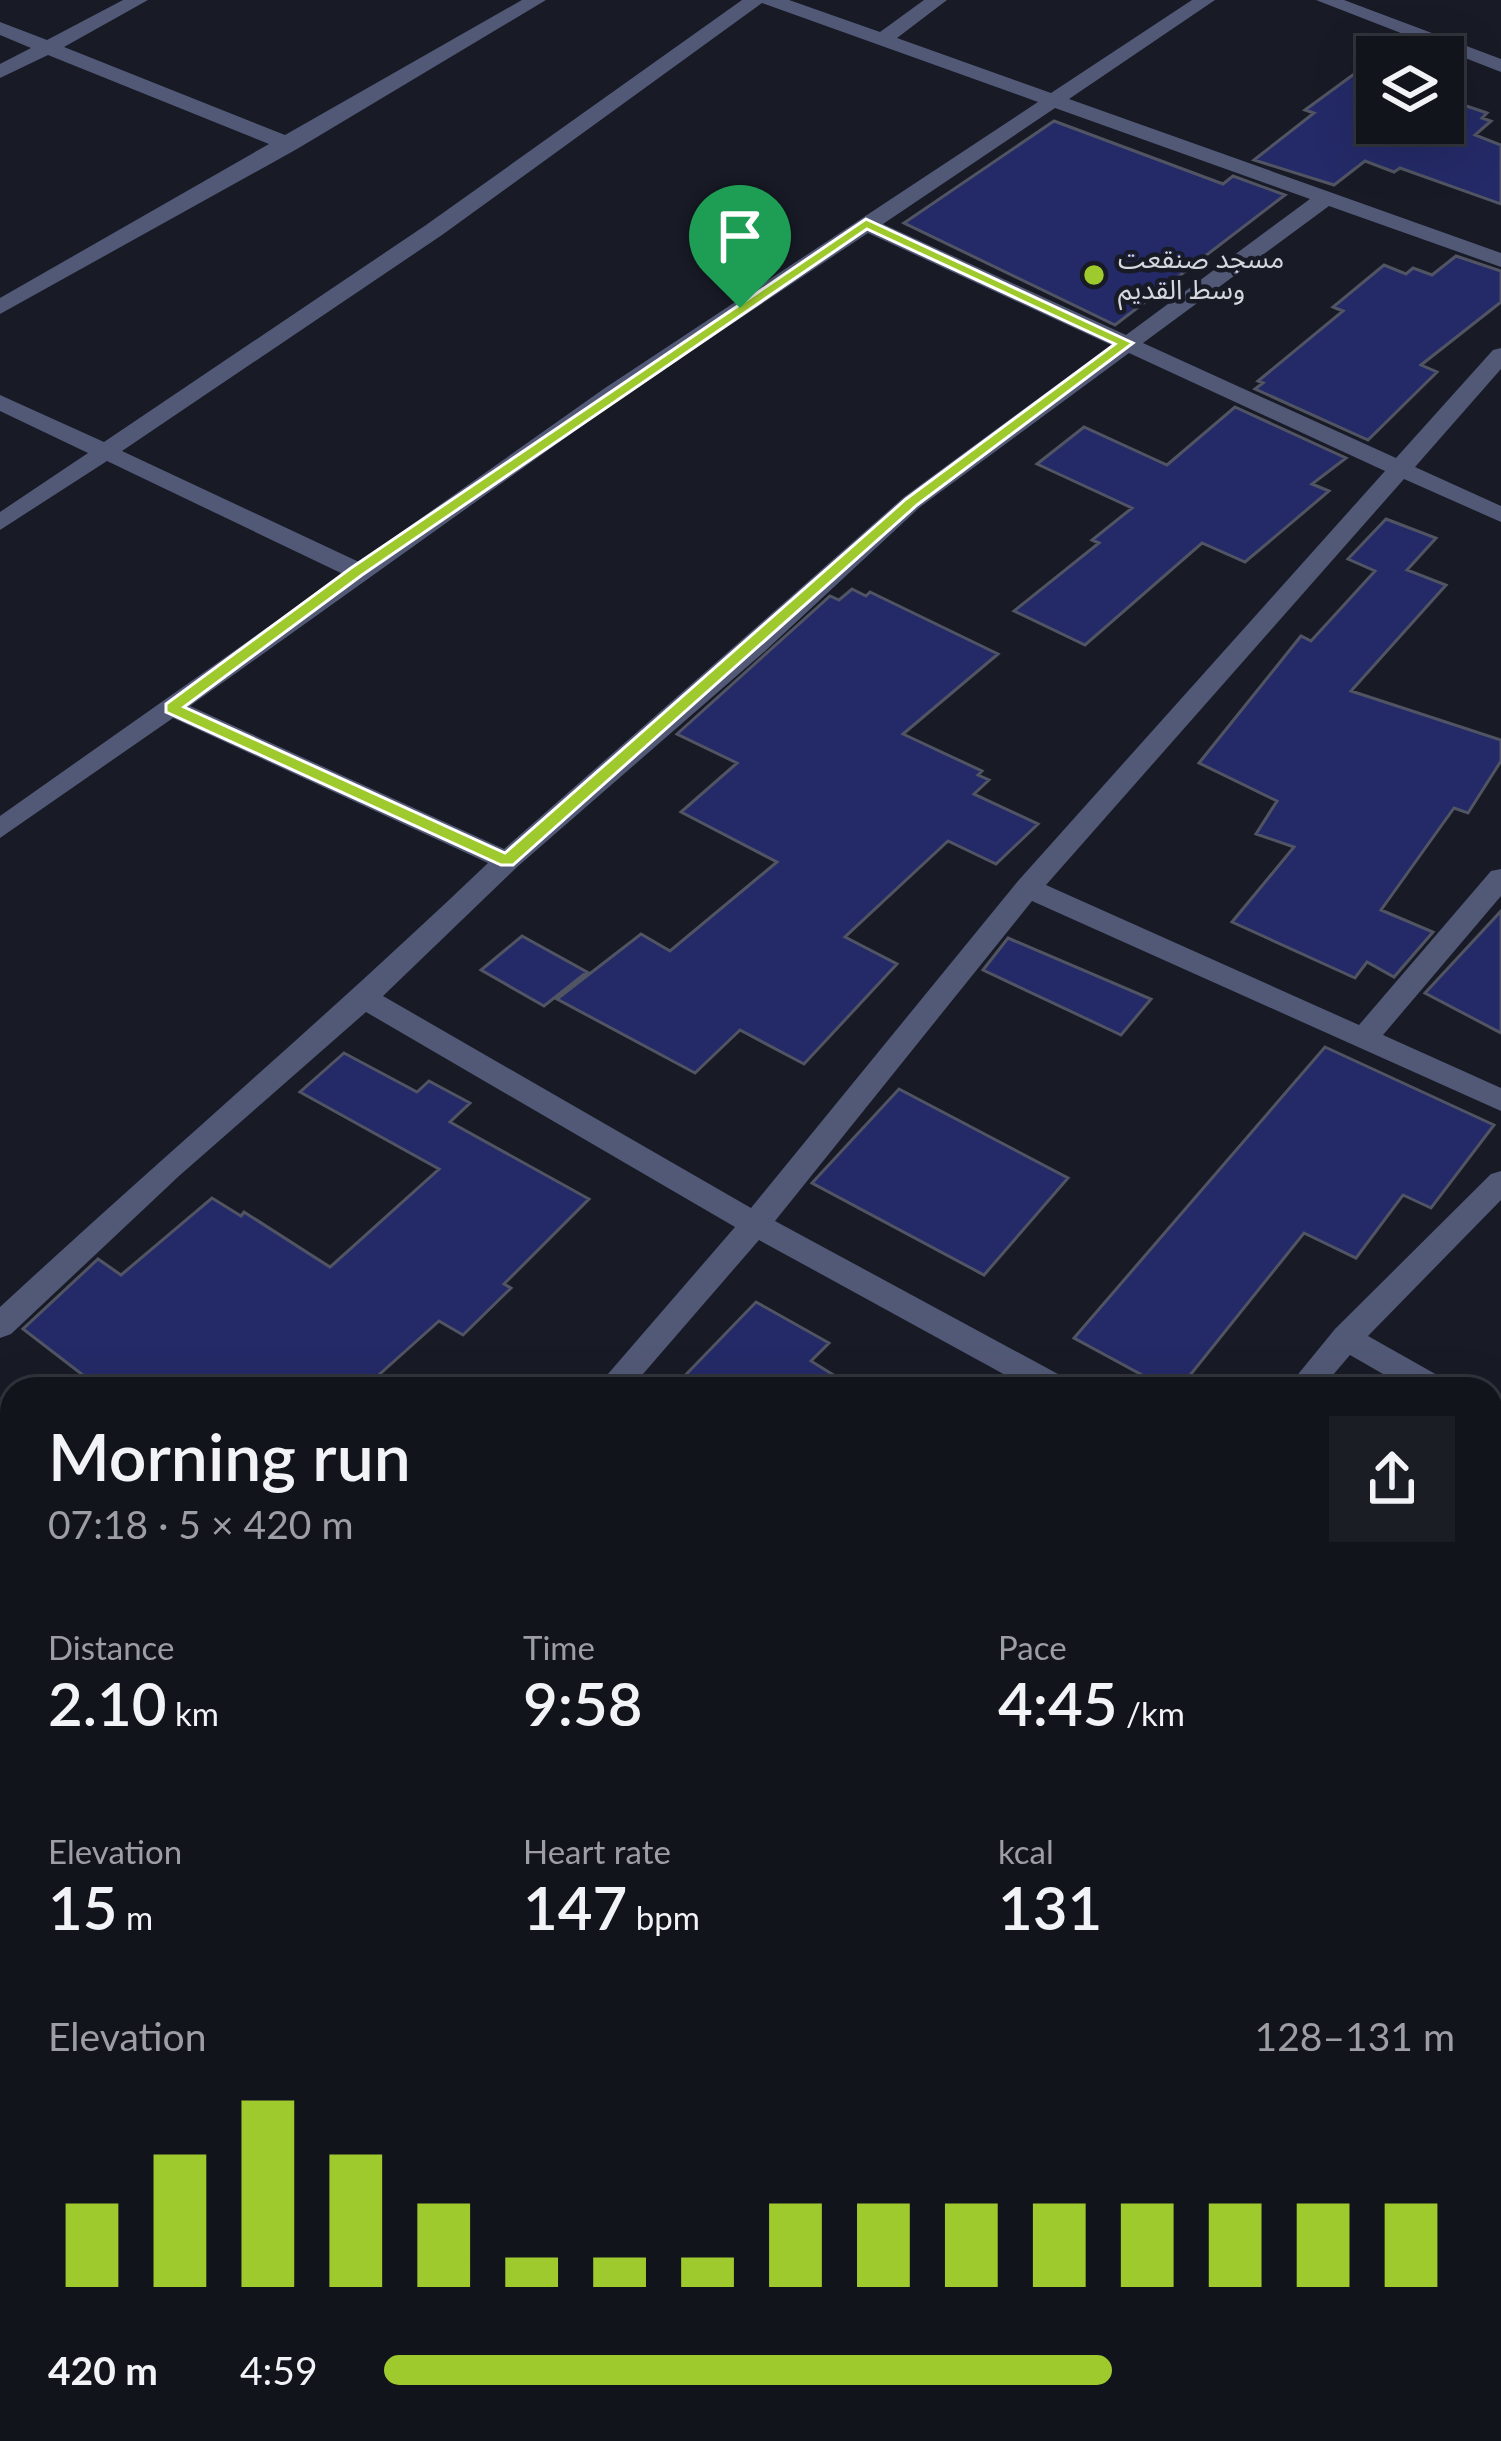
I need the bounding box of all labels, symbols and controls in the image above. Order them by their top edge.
map controls [1356,36,1464,144]
button: layers [1356,36,1464,144]
pin [689,185,791,308]
icon: arrive [707,203,773,269]
place label: مسجد صنقعت وسط القديم [1118,241,1284,311]
marker: مسجد صنقعت وسط القديم [1081,262,1107,288]
text: Morning run [48,1416,411,1495]
button: share [1329,1416,1455,1542]
text: 07:18 · 5 × 420 m [48,1501,353,1547]
text: Distance [48,1627,175,1667]
text: Time [523,1627,595,1667]
text: Pace [998,1627,1067,1667]
text: 2.10 [48,1667,167,1739]
text: 9:58 [523,1667,643,1739]
text: 4:45 [998,1667,1118,1739]
text: km [167,1693,219,1733]
text: /km [1118,1693,1185,1733]
text: Elevation [48,1831,182,1871]
text: Heart rate [523,1831,671,1871]
text: kcal [998,1831,1054,1871]
text: 15 [48,1871,118,1943]
text: 147 [523,1871,627,1943]
text: 131 [998,1871,1102,1943]
text: m [118,1897,153,1937]
text: bpm [627,1897,700,1937]
text: Elevation [48,2013,206,2059]
text: 128–131 m [1255,2013,1455,2059]
text: 420 m [48,2347,158,2393]
text: 4:59 [240,2347,318,2393]

